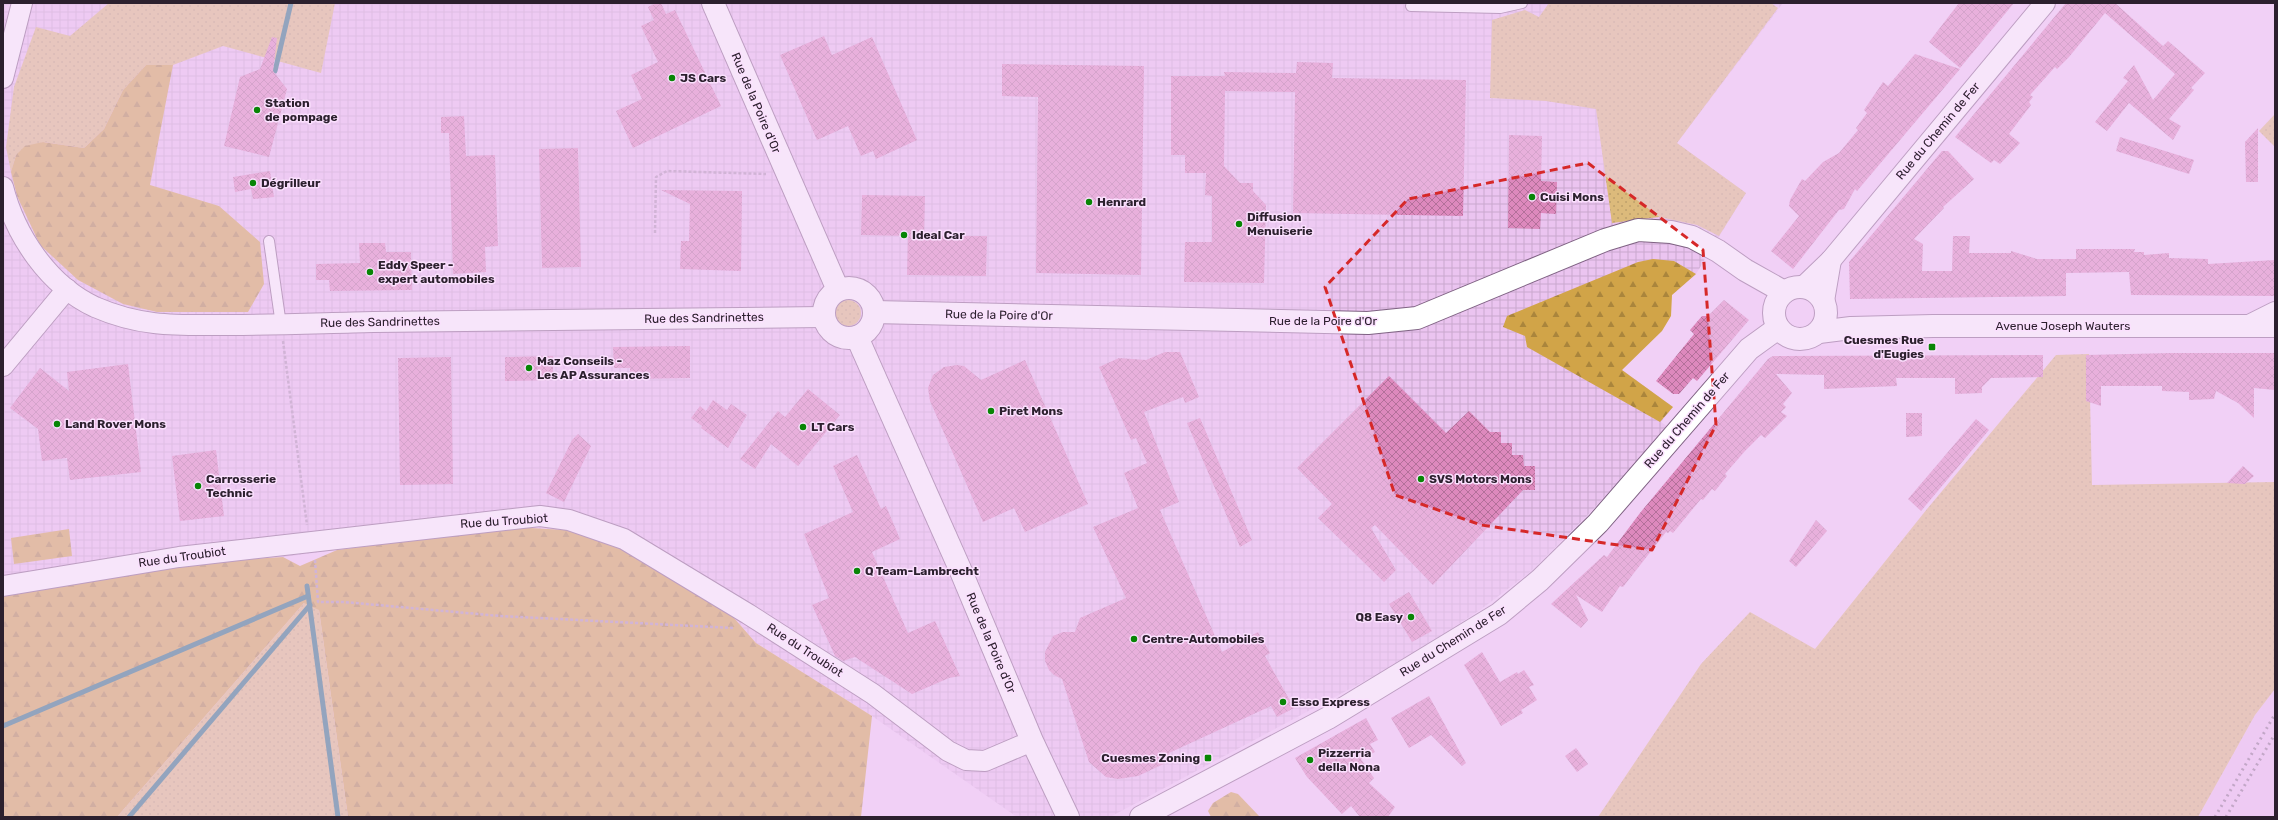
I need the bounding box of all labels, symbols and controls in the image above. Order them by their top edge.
street label: Rue de la Poire d'Or [728,51,784,156]
place label: JS Cars [680,71,727,85]
marker: JS Cars [667,73,677,83]
street label: Rue du Chemin de Fer [1893,79,1983,183]
place label: Station de pompage [265,96,338,124]
marker: Station de pompage [252,105,262,115]
place label: Dégrilleur [261,176,321,190]
marker: Dégrilleur [248,178,258,188]
place label: Cuisi Mons [1540,190,1604,204]
marker: Cuisi Mons [1527,192,1537,202]
place label: Henrard [1097,195,1146,209]
marker: Henrard [1084,197,1094,207]
place label: Diffusion Menuiserie [1247,210,1313,238]
marker: Diffusion Menuiserie [1234,219,1244,229]
place label: Ideal Car [912,228,965,242]
marker: Ideal Car [899,230,909,240]
place label: Eddy Speer - expert automobiles [378,258,495,286]
marker: Eddy Speer - expert automobiles [365,267,375,277]
street label: Rue de la Poire d'Or [945,307,1054,323]
street label: Rue des Sandrinettes [644,310,764,326]
street label: Rue des Sandrinettes [320,314,440,330]
street label: Rue de la Poire d'Or [1269,314,1377,328]
street label: Avenue Joseph Wauters [1996,319,2130,333]
place label: Cuesmes Rue d'Eugies [1844,333,1924,361]
marker: Cuesmes Rue d'Eugies [1927,342,1937,352]
place label: Maz Conseils - Les AP Assurances [537,354,650,382]
marker: Maz Conseils - Les AP Assurances [524,363,534,373]
street label: Rue du Chemin de Fer [1641,369,1733,471]
place label: Piret Mons [999,404,1063,418]
marker: Piret Mons [986,406,996,416]
place label: Land Rover Mons [65,417,166,431]
marker: Land Rover Mons [52,419,62,429]
place label: LT Cars [811,420,855,434]
marker: LT Cars [798,422,808,432]
place label: Carrosserie Technic [206,472,276,500]
place label: SVS Motors Mons [1429,472,1532,486]
marker: SVS Motors Mons [1416,474,1426,484]
marker: Carrosserie Technic [193,481,203,491]
street label: Rue du Troubiot [460,511,549,531]
street label: Rue du Troubiot [138,544,227,570]
place label: Q Team-Lambrecht [865,564,979,578]
marker: Q Team-Lambrecht [852,566,862,576]
street label: Rue de la Poire d'Or [963,591,1019,696]
street label: Rue du Chemin de Fer [1397,602,1509,679]
place label: Q8 Easy [1355,610,1403,624]
marker: Q8 Easy [1406,612,1416,622]
street label: Rue du Troubiot [764,620,846,680]
place label: Centre-Automobiles [1142,632,1265,646]
marker: Centre-Automobiles [1129,634,1139,644]
place label: Esso Express [1291,695,1370,709]
marker: Esso Express [1278,697,1288,707]
place label: Pizzerria della Nona [1318,746,1380,774]
place label: Cuesmes Zoning [1101,751,1200,765]
marker: Cuesmes Zoning [1203,753,1213,763]
marker: Pizzerria della Nona [1305,755,1315,765]

